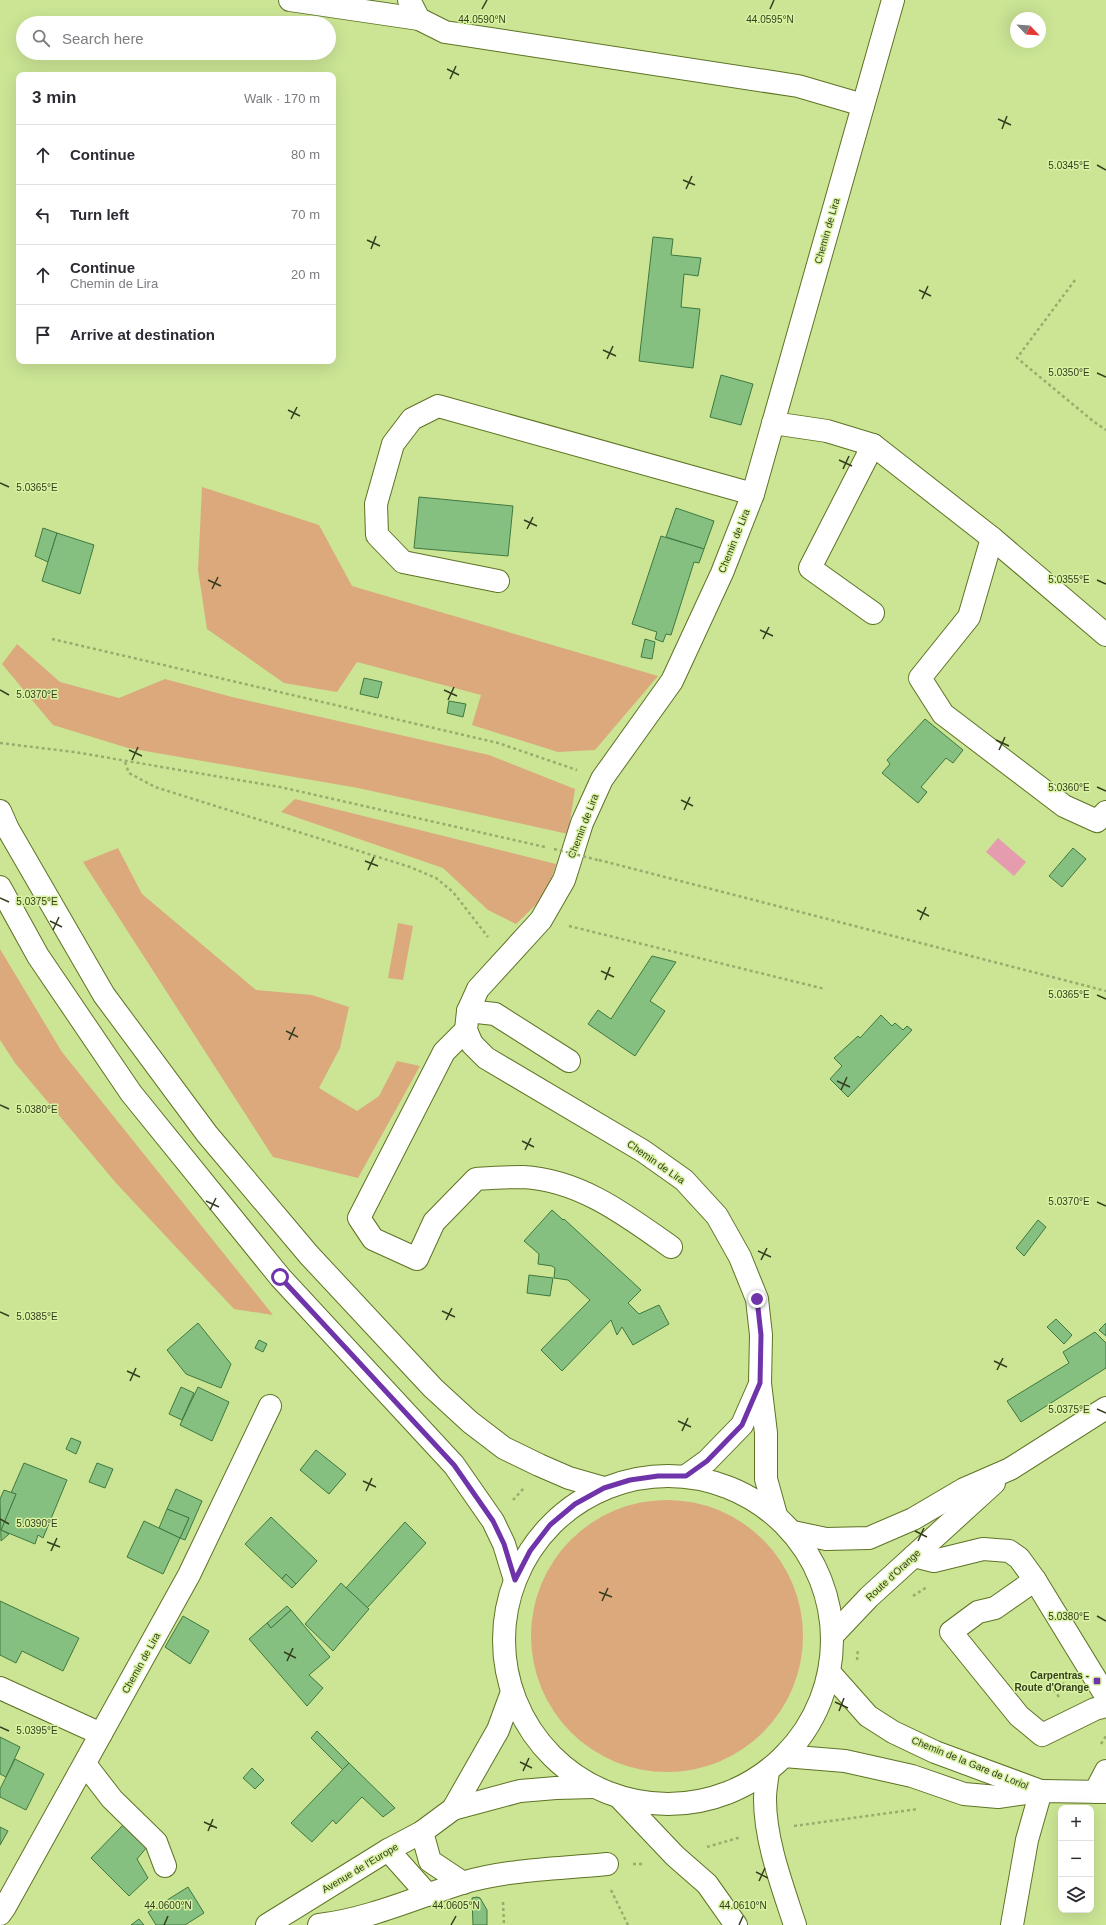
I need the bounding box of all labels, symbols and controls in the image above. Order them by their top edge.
north arrow [1010,12,1046,48]
text: 44.0590°N [458,14,506,25]
text: 44.0595°N [746,14,794,25]
search box [16,16,336,60]
icon: search [30,27,52,49]
text: Search here [62,30,144,47]
text: 3 min [32,88,76,107]
text: Walk · 170 m [244,91,320,106]
icon: ahead [32,144,54,166]
text: Continue [70,146,135,163]
text: 80 m [291,147,320,162]
text: 5.0345°E [1048,160,1090,171]
street label: Chemin de Lira [812,196,842,265]
icon: left [32,204,54,226]
text: Turn left [70,206,129,223]
text: 70 m [291,207,320,222]
text: Continue [70,259,135,276]
icon: ahead [32,264,54,286]
text: 20 m [291,267,320,282]
text: Chemin de Lira [70,276,158,291]
icon: arrive [32,324,54,346]
text: Arrive at destination [70,326,215,343]
text: 5.0350°E [1048,367,1090,378]
text: 5.0365°E [16,482,58,493]
street label: Chemin de Lira [716,507,752,574]
text: 5.0355°E [1048,574,1090,585]
text: 5.0370°E [16,689,58,700]
text: 5.0360°E [1048,782,1090,793]
street label: Chemin de Lira [566,792,600,860]
text: 5.0375°E [16,896,58,907]
text: 5.0365°E [1048,989,1090,1000]
text: 5.0380°E [16,1104,58,1115]
street label: Chemin de Lira [625,1138,687,1186]
text: 5.0370°E [1048,1196,1090,1207]
route start [271,1268,289,1286]
route end [748,1290,766,1308]
text: 5.0385°E [16,1311,58,1322]
text: 5.0375°E [1048,1404,1090,1415]
text: 5.0390°E [16,1518,58,1529]
street label: Route d'Orange [864,1547,923,1603]
text: 5.0380°E [1048,1611,1090,1622]
street label: Chemin de Lira [120,1630,162,1695]
place label: Carpentras - Route d'Orange [1014,1670,1089,1693]
marker: Carpentras - Route d'Orange [1092,1676,1102,1686]
text: 5.0395°E [16,1725,58,1736]
street label: Chemin de la Gare de Loriol [910,1734,1030,1792]
map controls [1058,1805,1094,1913]
button: + [1058,1805,1094,1841]
street label: Avenue de l'Europe [320,1841,400,1895]
button: − [1058,1841,1094,1877]
button: layers [1058,1877,1094,1913]
text: 44.0600°N [144,1900,192,1911]
text: 44.0605°N [432,1900,480,1911]
text: 44.0610°N [719,1900,767,1911]

